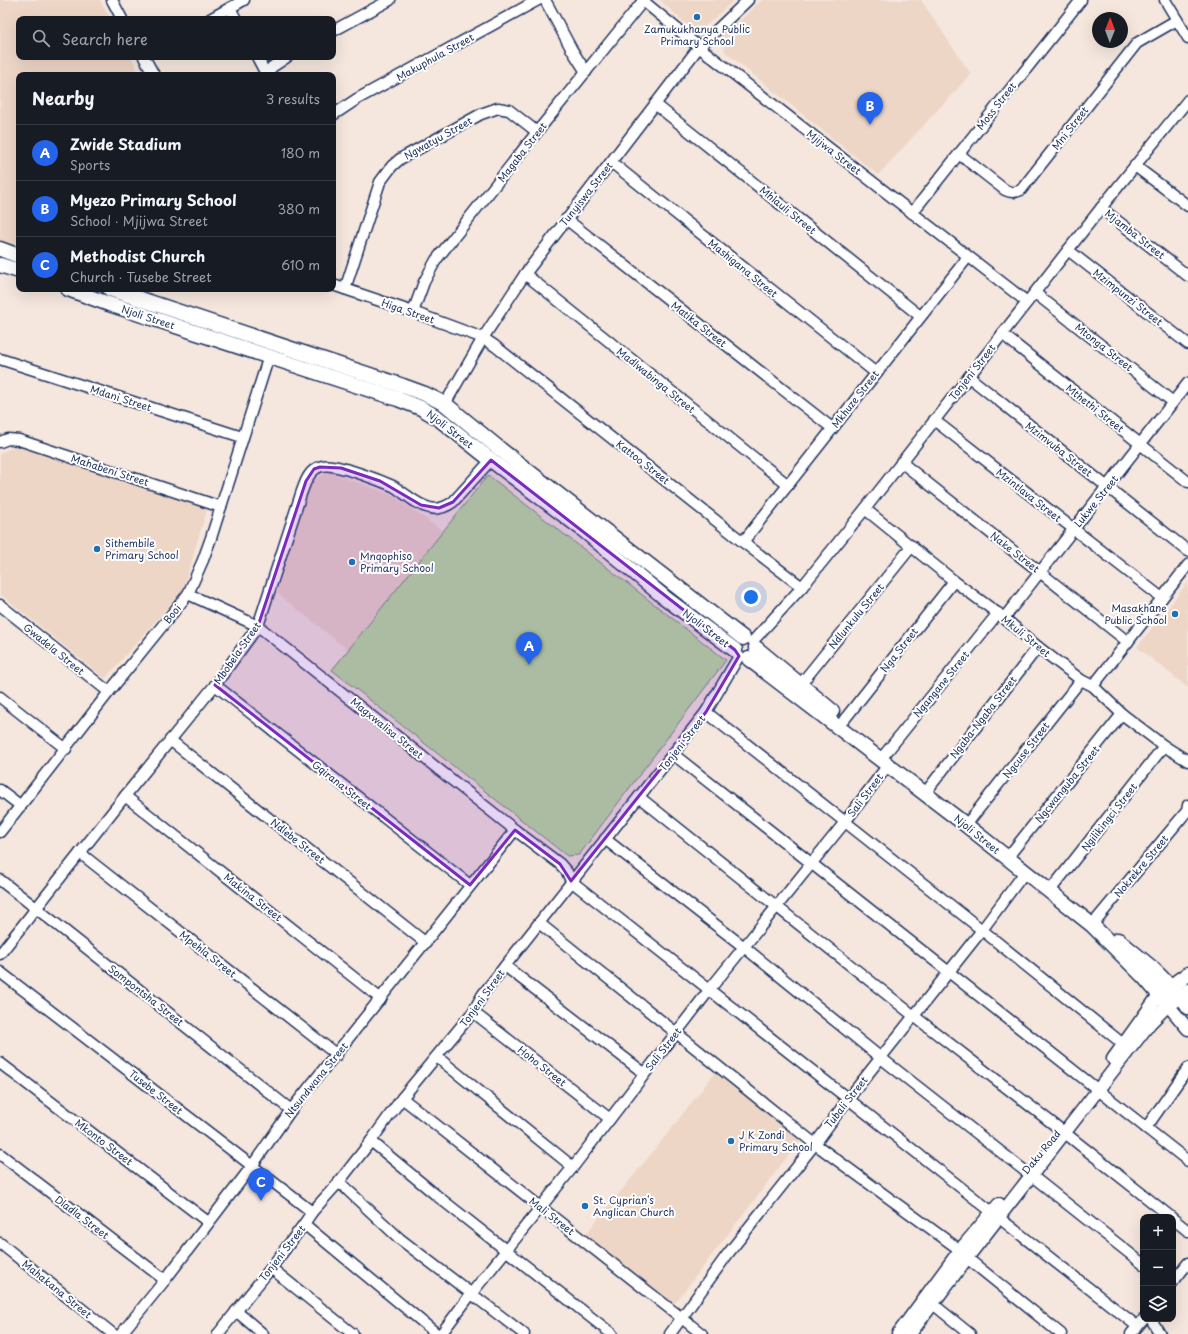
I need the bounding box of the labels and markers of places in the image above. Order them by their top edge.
marker: Zamukukhanya Public Primary School [692,12,702,22]
place label: Zamukukhanya Public Primary School [644,21,750,48]
pin: B [857,92,883,125]
place label: Sithembile Primary School [105,535,179,562]
marker: Sithembile Primary School [92,544,102,554]
place label: Mnqophiso Primary School [360,548,434,575]
marker: Mnqophiso Primary School [347,557,357,567]
place label: Masakhane Public School [1104,600,1167,627]
marker: Masakhane Public School [1170,609,1180,619]
pin: A [516,632,542,665]
place label: J K Zondi Primary School [739,1127,813,1154]
marker: J K Zondi Primary School [726,1136,736,1146]
pin: C [248,1168,274,1201]
place label: St. Cyprian's Anglican Church [593,1192,674,1219]
marker: St. Cyprian's Anglican Church [580,1201,590,1211]

